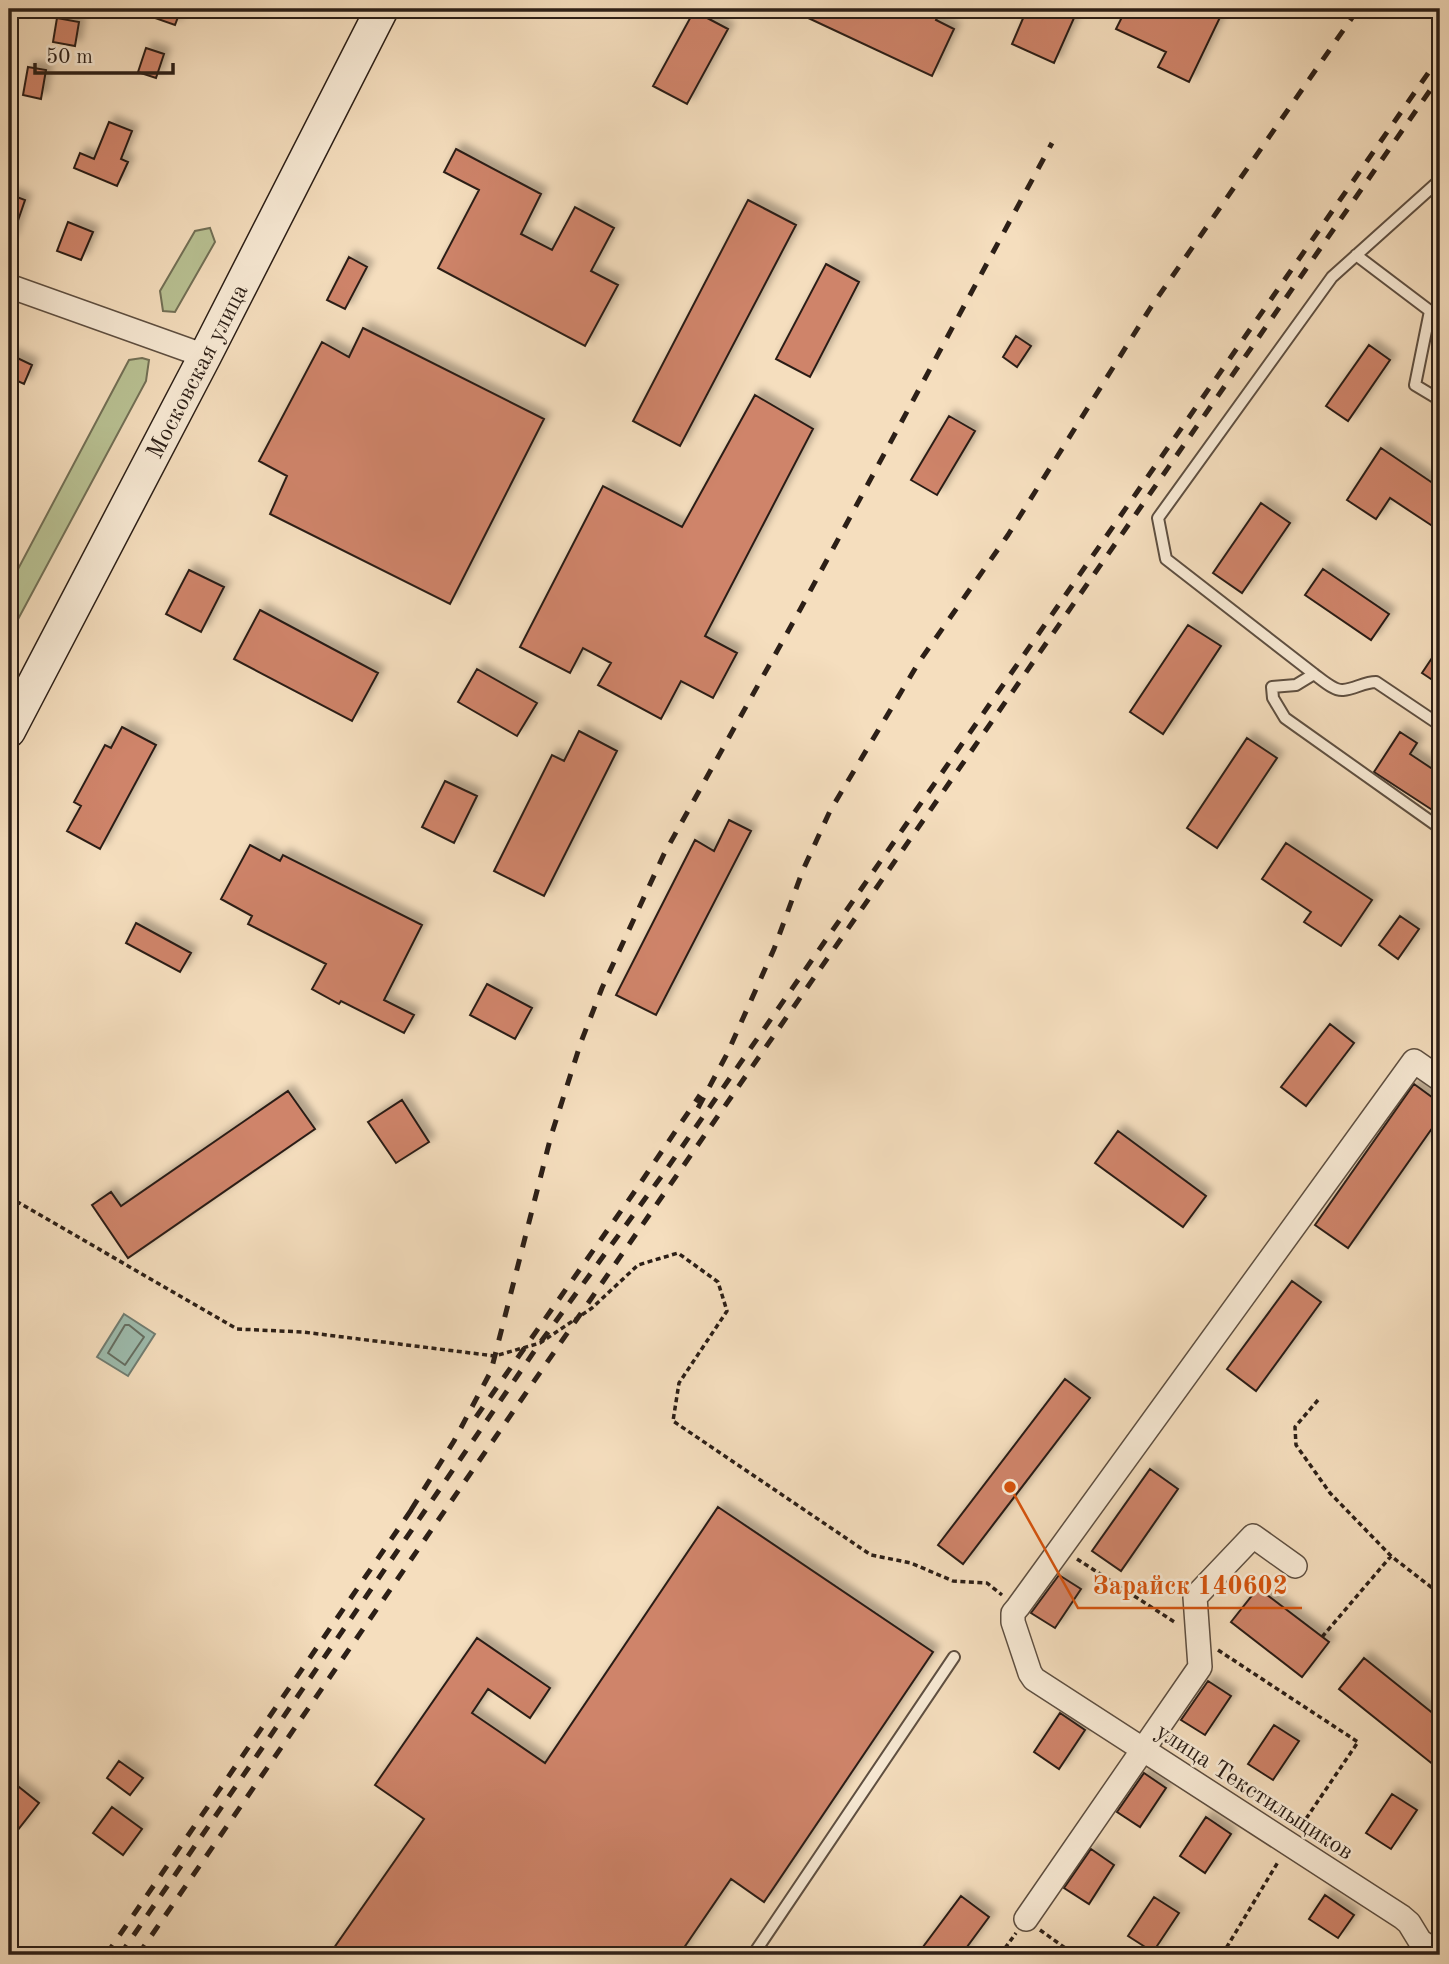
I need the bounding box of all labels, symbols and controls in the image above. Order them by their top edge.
scale bar [35,32,173,76]
text: 50 m [46,47,93,68]
street label: Московская улица [143,281,254,463]
callout: Зарайск 140602 [1078,1561,1302,1608]
text: Зарайск 140602 [1092,1574,1288,1600]
street label: улица Текстильщиков [1151,1720,1357,1865]

